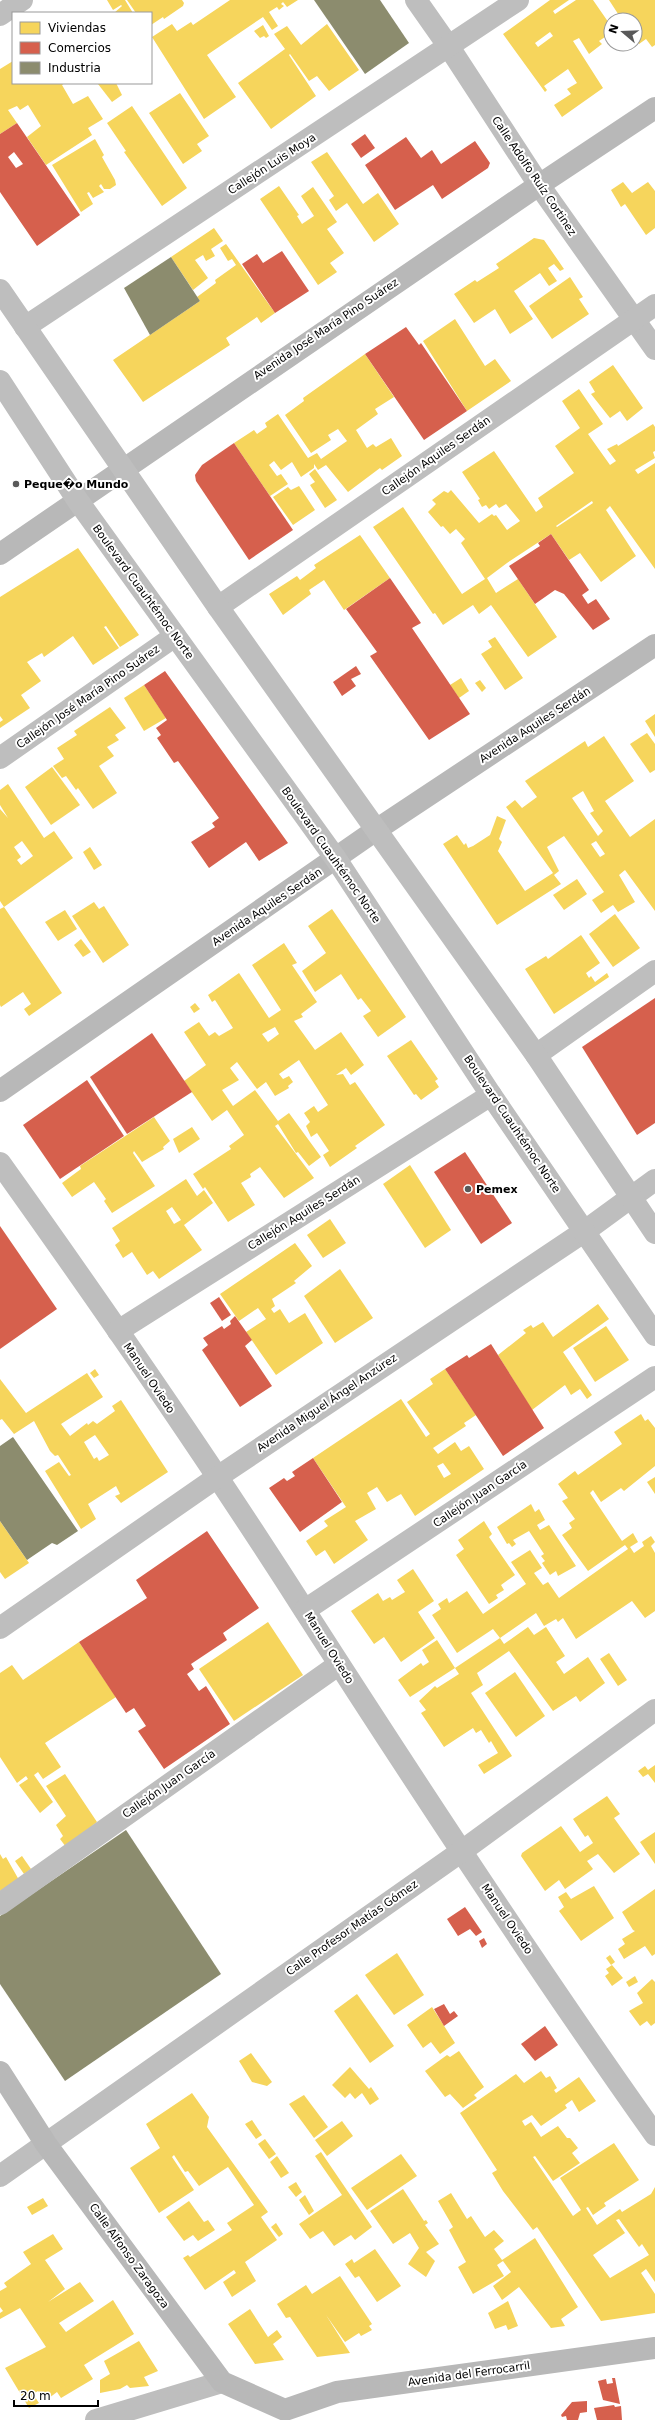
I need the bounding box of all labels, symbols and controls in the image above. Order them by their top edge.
legend [12,12,152,84]
north arrow [603,12,643,52]
text: Viviendas [48,21,106,35]
text: N [606,22,622,35]
text: Comercios [48,41,111,55]
text: Industria [48,61,101,75]
street label: Calle Adolfo Ruíz Cortinez [489,114,579,238]
street label: Callejón Luis Moya [226,131,318,197]
street label: Avenida José María Pino Suárez [251,276,401,382]
street label: Callejón Aquiles Serdán [379,413,493,499]
place label: Peque�o Mundo [24,477,129,491]
marker: Peque�o Mundo [11,479,21,489]
street label: Boulevard Cuauhtémoc Norte [90,522,196,662]
street label: Callejón José María Pino Suárez [14,642,162,752]
street label: Avenida Aquiles Serdán [477,684,593,766]
street label: Boulevard Cuauhtémoc Norte [279,784,383,926]
street label: Avenida Aquiles Serdán [210,865,324,949]
street label: Boulevard Cuauhtémoc Norte [461,1053,563,1195]
street label: Callejón Aquiles Serdán [246,1173,362,1253]
place label: Pemex [476,1183,518,1196]
marker: Pemex [463,1184,473,1194]
street label: Manuel Oviedo [121,1340,178,1416]
street label: Avenida Miguel Ángel Anzúrez [255,1351,400,1455]
street label: Callejón Juan García [431,1458,529,1530]
street label: Manuel Oviedo [302,1610,356,1687]
street label: Callejón Juan García [120,1747,218,1821]
street label: Calle Profesor Matías Gómez [284,1877,420,1978]
street label: Manuel Oviedo [479,1881,536,1957]
street label: Calle Alfonso Zaragoza [87,2201,171,2311]
street label: Avenida del Ferrocarril [407,2359,531,2389]
scale bar [14,2382,98,2408]
text: 20 m [20,2389,51,2403]

